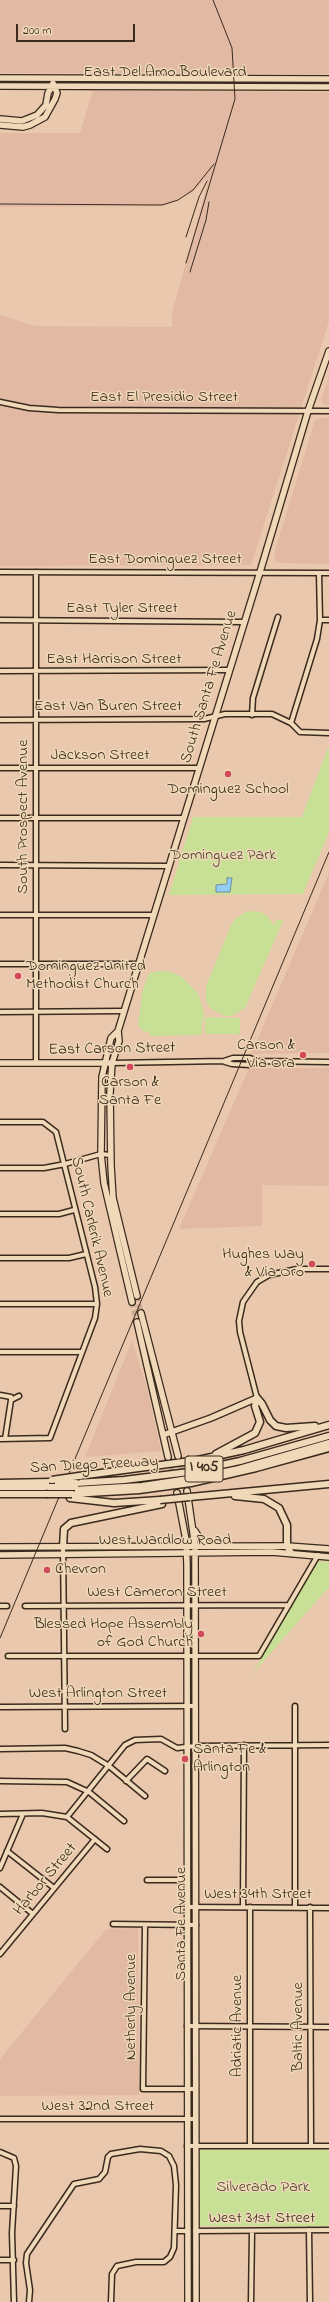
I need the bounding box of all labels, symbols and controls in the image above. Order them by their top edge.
scale bar [18,16,137,42]
text: 200 m [23,22,52,40]
street label: East Del Amo Boulevard [84,63,246,83]
street label: East El Presidio Street [90,388,238,408]
street label: East Dominguez Street [88,550,242,570]
street label: East Tyler Street [66,599,178,619]
street label: South Santa Fe Avenue [178,608,242,766]
street label: East Harrison Street [46,650,182,670]
street label: East Van Buren Street [34,697,182,717]
street label: South Prospect Avenue [14,740,34,894]
street label: Jackson Street [50,746,150,766]
marker: Dominguez School [223,769,233,779]
place label: Dominguez School [167,780,289,800]
park label: Dominguez Park [170,846,276,866]
place label: Dominguez United Methodist Church [26,957,146,995]
marker: Dominguez United Methodist Church [13,971,23,981]
place label: Carson & Via Ora [237,1036,295,1074]
street label: East Carson Street [48,1039,176,1061]
marker: Carson & Via Ora [298,1050,308,1060]
marker: Carson & Santa Fe [125,1062,135,1072]
place label: Carson & Santa Fe [99,1073,161,1111]
street label: South Carlerik Avenue [65,1155,117,1299]
place label: Hughes Way & Via Oro [222,1245,304,1283]
marker: Hughes Way & Via Oro [307,1259,317,1269]
street label: San Diego Freeway [29,1453,159,1479]
road number: I 405 [185,1456,223,1482]
street label: West Wardlow Road [99,1531,231,1551]
place label: Chevron [55,1560,106,1580]
marker: Chevron [42,1565,52,1575]
street label: West Cameron Street [87,1583,227,1603]
place label: Blessed Hope Assembly of God Church [34,1615,193,1653]
marker: Blessed Hope Assembly of God Church [196,1629,206,1639]
street label: West Arlington Street [29,1684,167,1704]
place label: Santa Fe & Arlington [193,1740,267,1778]
marker: Santa Fe & Arlington [180,1754,190,1764]
street label: Harbor Street [10,1840,82,1920]
street label: Santa Fe Avenue [172,1867,192,1981]
street label: West 34th Street [204,1885,312,1905]
street label: Netherly Avenue [122,1954,142,2060]
street label: Adriatic Avenue [228,1975,248,2077]
street label: Baltic Avenue [289,1982,309,2072]
street label: West 32nd Street [42,2097,154,2117]
park label: Silverado Park [216,2178,310,2198]
street label: West 31st Street [209,2209,315,2229]

